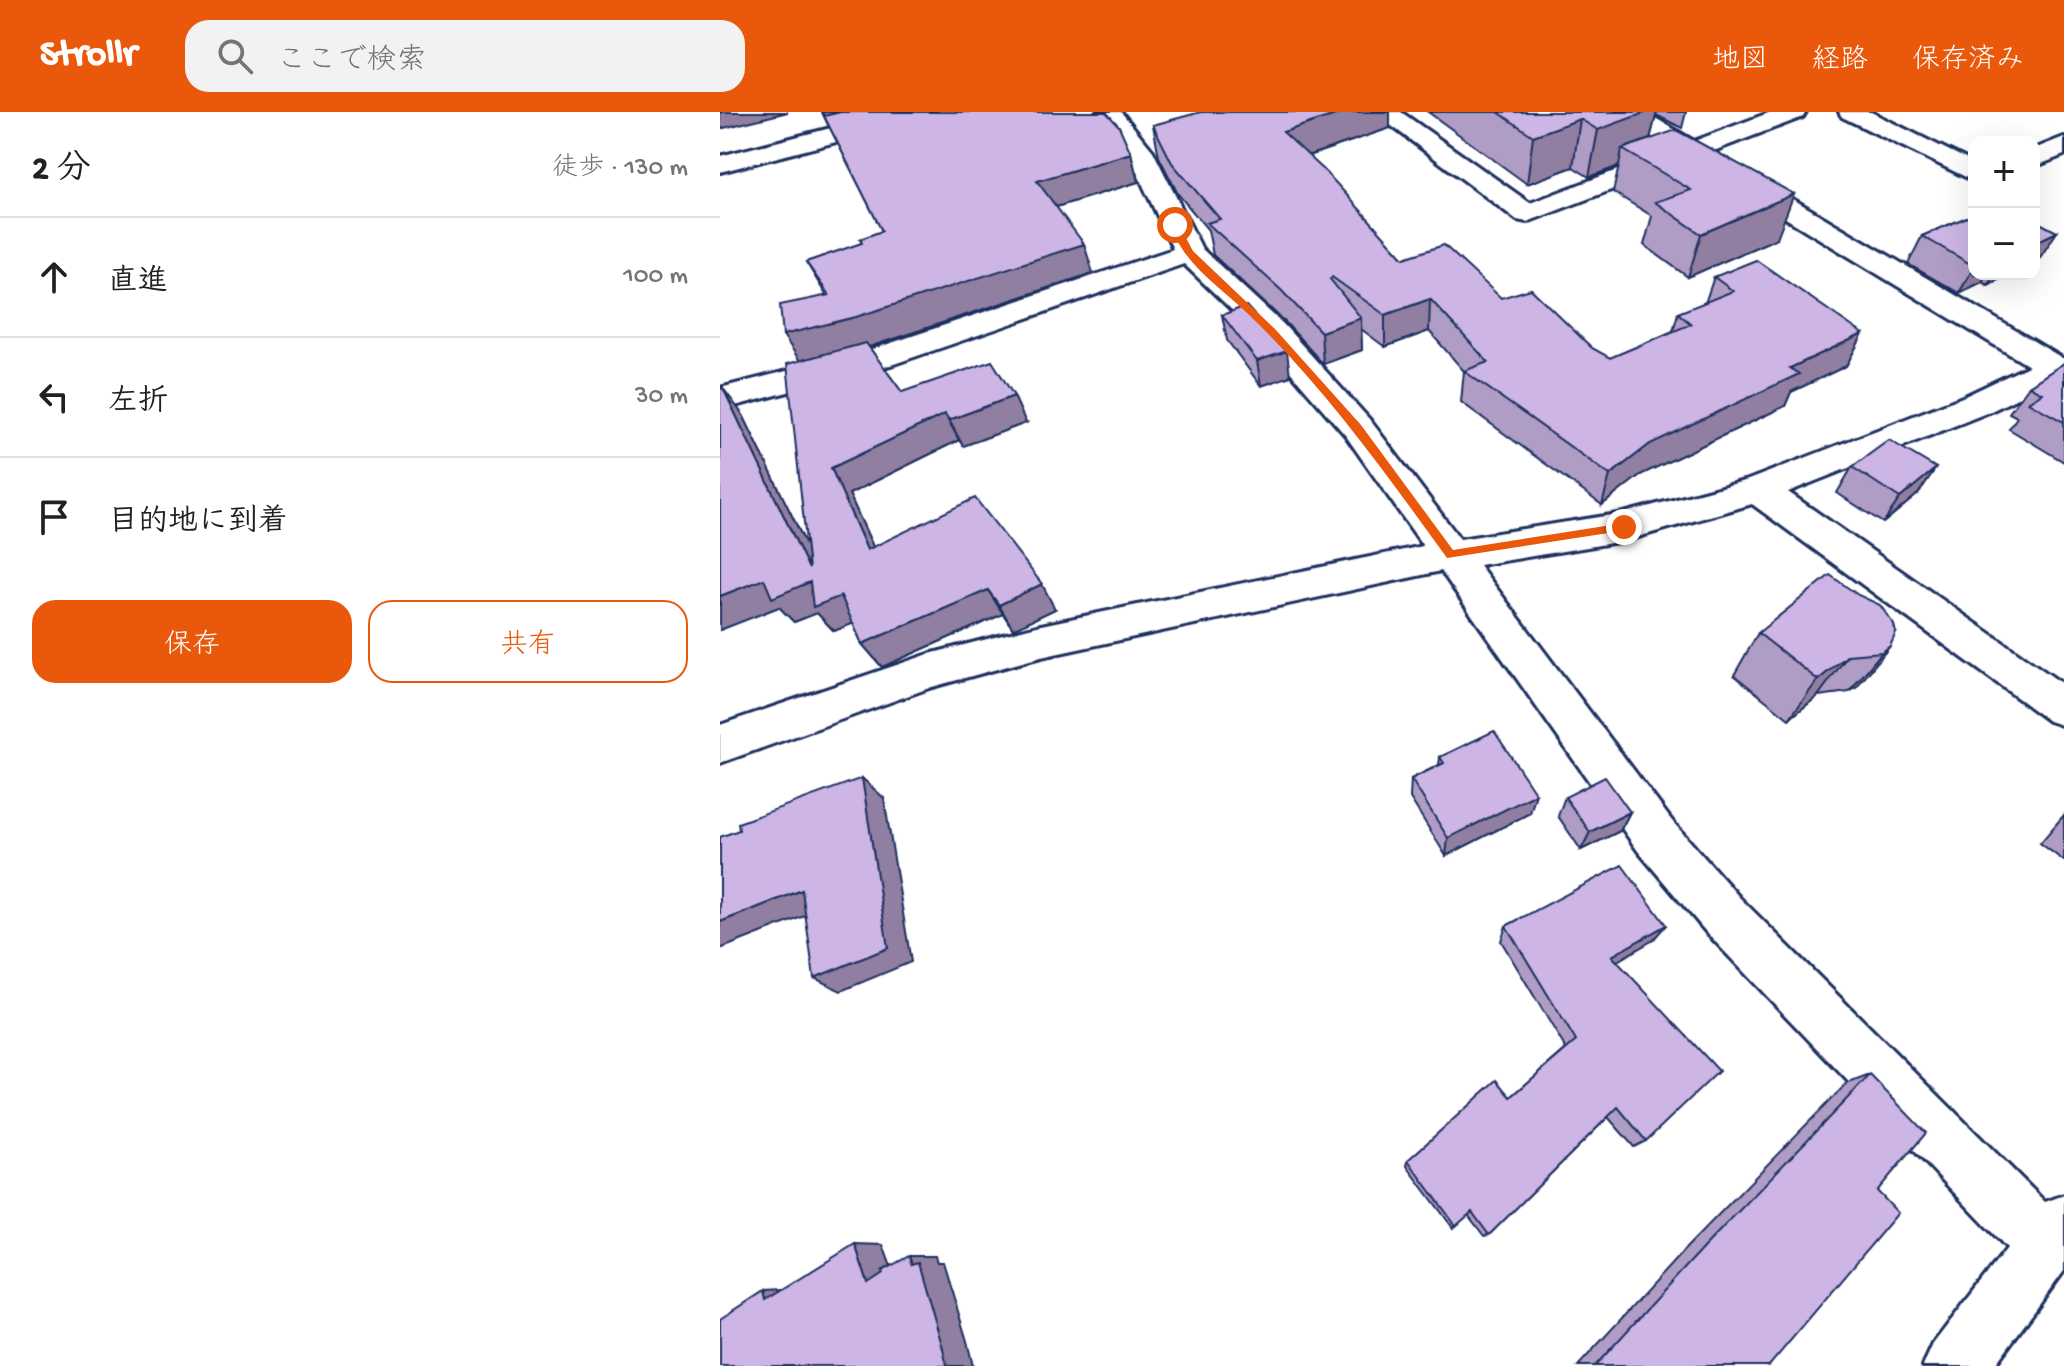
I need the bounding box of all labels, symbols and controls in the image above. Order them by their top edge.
search box [185,20,745,92]
text: Strollr [40,34,137,78]
icon: search [213,34,257,78]
text: ここで検索 [277,45,427,80]
text: 地図 [1712,45,1768,78]
text: 経路 [1812,45,1868,78]
text: 保存済み [1912,45,2024,78]
map controls [1968,136,2040,280]
button: + [1968,136,2040,208]
text: 2 分 [32,151,91,191]
text: 徒歩 · 130 m [552,154,688,185]
route start [1157,207,1193,243]
button: − [1968,208,2040,280]
icon: ahead [32,255,76,299]
text: 100 m [623,262,688,293]
text: 直進 [108,266,168,301]
icon: left [32,375,76,419]
text: 30 m [635,382,688,413]
text: 左折 [108,386,168,421]
icon: arrive [32,495,76,539]
text: 目的地に到着 [108,506,288,541]
route end [1606,509,1642,545]
button: 保存 [32,600,352,683]
button: 共有 [368,600,688,683]

